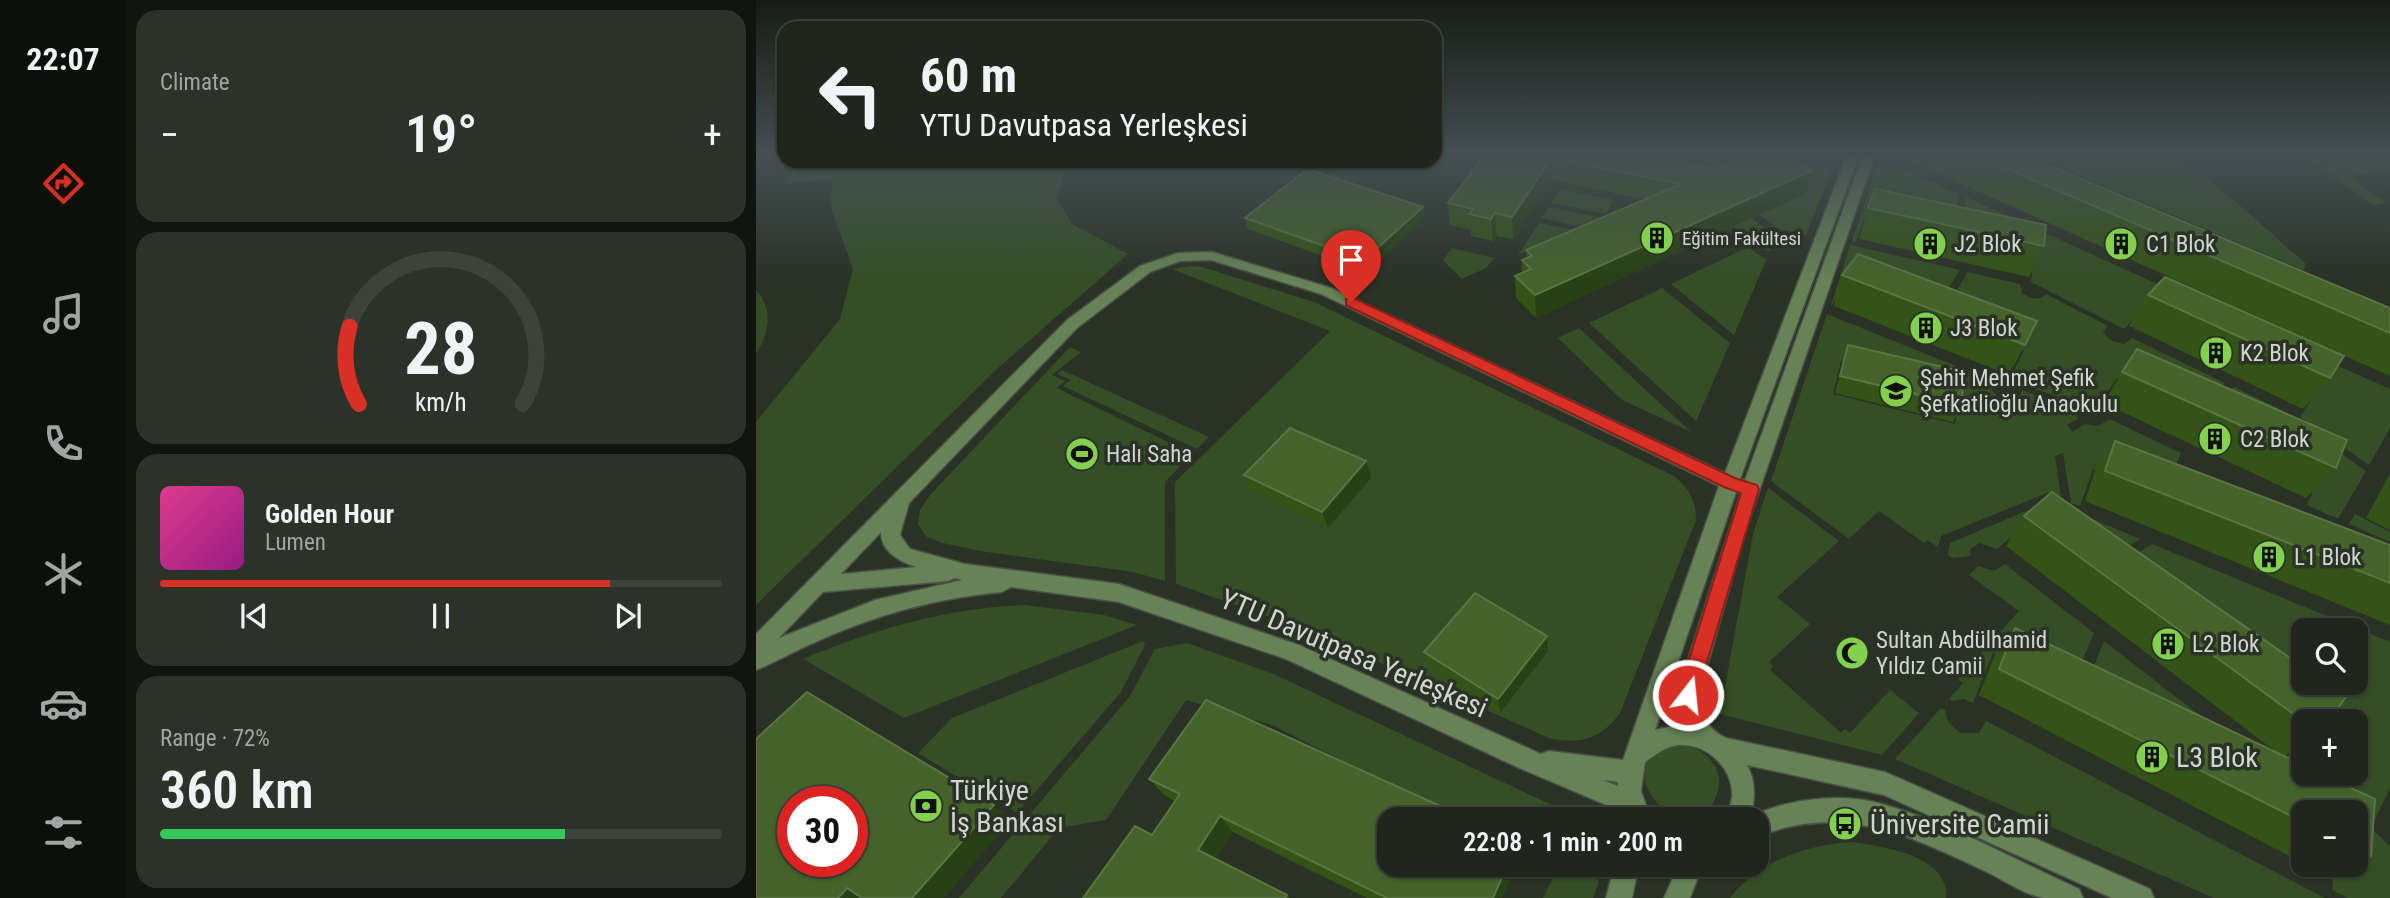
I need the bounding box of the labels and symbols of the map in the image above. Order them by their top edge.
building icon: Eğitim Fakültesi [1638,219,1676,257]
building icon: J2 Blok [1911,225,1949,263]
building icon: C1 Blok [2102,225,2140,263]
place label: Eğitim Fakültesi [1682,227,1801,250]
pin [1321,230,1381,302]
place label: J2 Blok [1954,231,2022,258]
place label: C1 Blok [2146,231,2216,258]
building icon: J3 Blok [1907,309,1945,347]
place label: J3 Blok [1950,315,2018,342]
building icon: K2 Blok [2197,334,2235,372]
place label: K2 Blok [2240,340,2310,367]
place label: Şehit Mehmet Şefik Şefkatlioğlu Anaokulu [1920,365,2118,418]
school or university icon: Şehit Mehmet Şefik Şefkatlioğlu Anaokulu [1877,372,1915,410]
building icon: C2 Blok [2196,420,2234,458]
place label: C2 Blok [2240,426,2310,453]
sports icon: Halı Saha [1063,435,1101,473]
place label: Halı Saha [1106,441,1192,468]
building icon: L1 Blok [2250,538,2288,576]
place label: L1 Blok [2294,544,2362,571]
street label: YTU Davutpasa Yerleşkesi [1215,582,1492,725]
building icon: L2 Blok [2149,625,2187,663]
place label: Sultan Abdülhamid Yıldız Camii [1876,627,2047,680]
place label: L2 Blok [2192,631,2260,658]
mosque icon: Sultan Abdülhamid Yıldız Camii [1833,634,1871,672]
position arrow [1651,658,1725,732]
building icon: L3 Blok [2133,738,2171,776]
place label: L3 Blok [2176,741,2258,774]
place label: Türkiye İş Bankası [950,774,1064,839]
speed limit sign: 30 [777,786,868,877]
bank icon: Türkiye İş Bankası [907,787,945,825]
bus stop icon: Üniversite Camii [1826,805,1864,843]
place label: Üniversite Camii [1870,808,2049,841]

